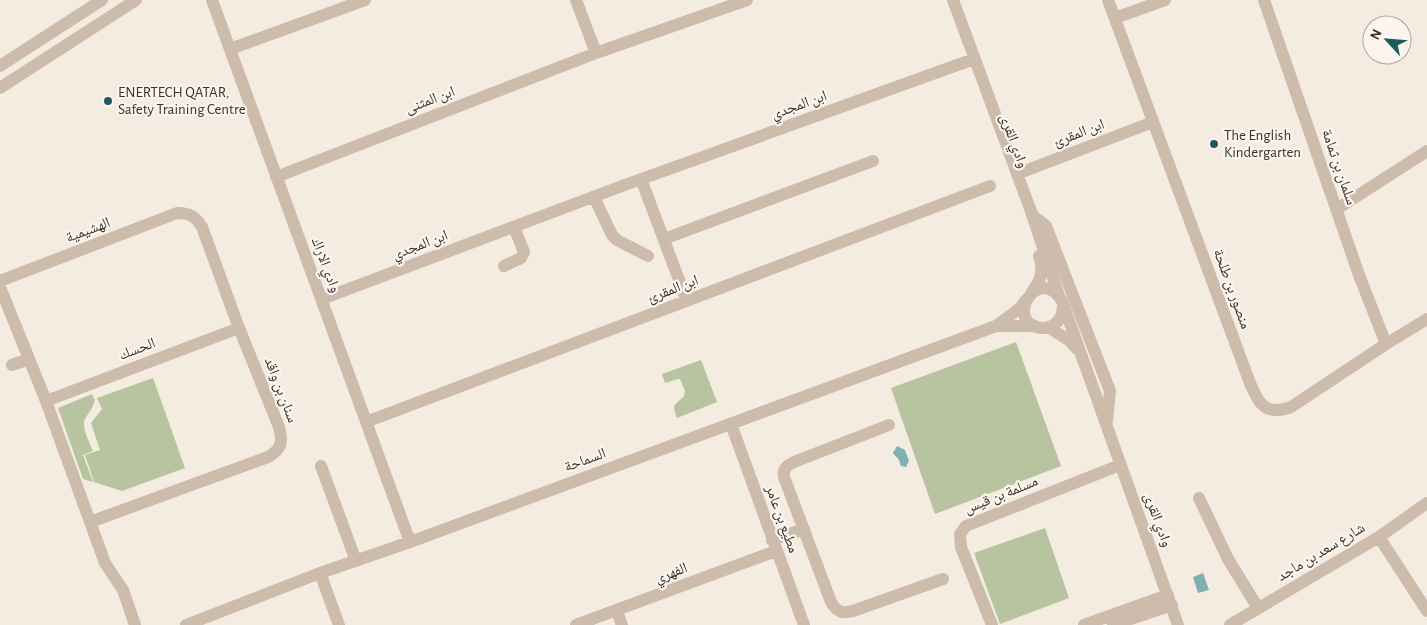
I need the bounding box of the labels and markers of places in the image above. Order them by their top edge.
place label: ENERTECH QATAR, Safety Training Centre [118,85,246,117]
marker: ENERTECH QATAR, Safety Training Centre [102,95,114,107]
place label: The English Kindergarten [1224,128,1301,160]
marker: The English Kindergarten [1208,138,1220,150]

